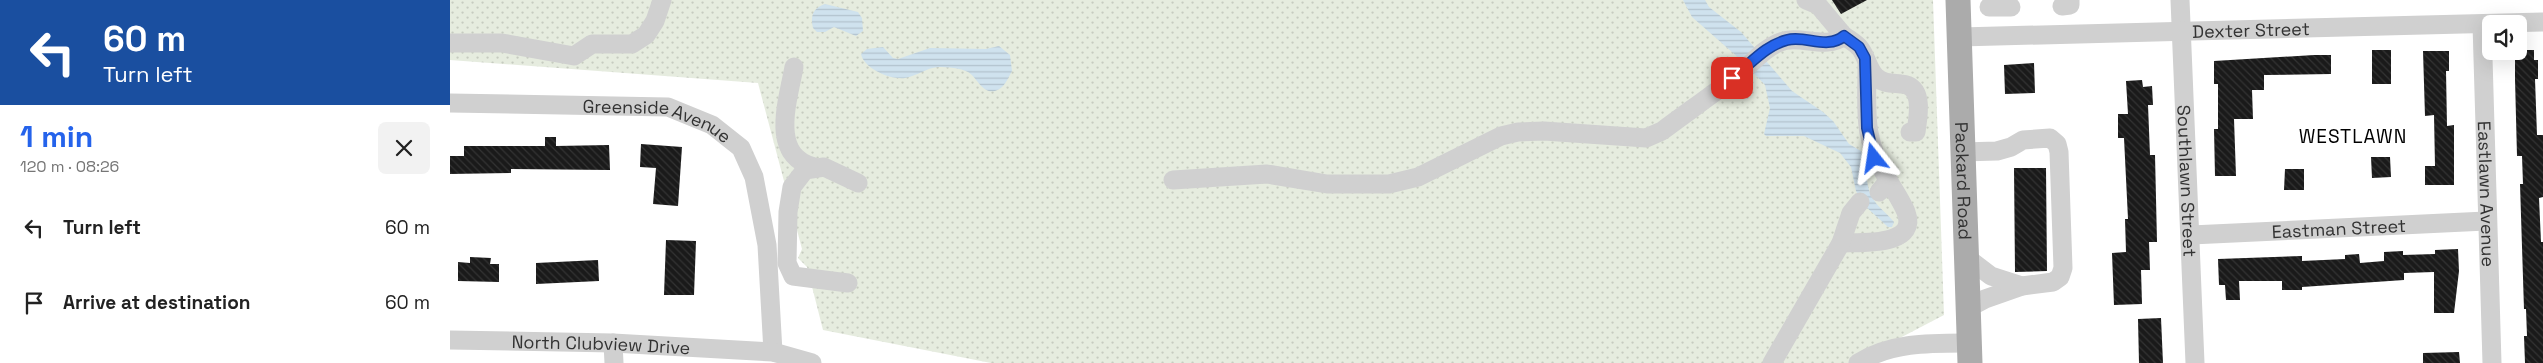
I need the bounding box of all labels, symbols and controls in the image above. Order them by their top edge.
map controls [2482,15,2527,60]
button: sound [2482,15,2527,60]
text: 60 m [103,17,186,61]
street label: Dexter Street [2192,17,2310,43]
icon: left [20,20,85,85]
pin [1711,57,1753,99]
text: Turn left [103,60,193,88]
icon: arrive [1718,64,1746,92]
street label: Greenside Avenue [582,94,736,148]
street label: Southlawn Street [2173,104,2202,257]
text: 1 min [20,117,93,156]
street label: Packard Road [1951,121,1977,240]
street label: Eastlawn Avenue [2473,121,2501,267]
button: close [378,122,430,174]
district label: WESTLAWN [2299,124,2407,149]
position arrow [1847,131,1899,183]
text: 120 m · 08:26 [20,156,119,177]
street label: Eastman Street [2271,213,2407,243]
icon: left [20,214,48,242]
text: Turn left [63,215,141,240]
text: 60 m [385,215,430,240]
icon: arrive [20,289,48,317]
text: Arrive at destination [63,290,251,315]
text: 60 m [385,290,430,315]
street label: North Clubview Drive [511,330,691,359]

